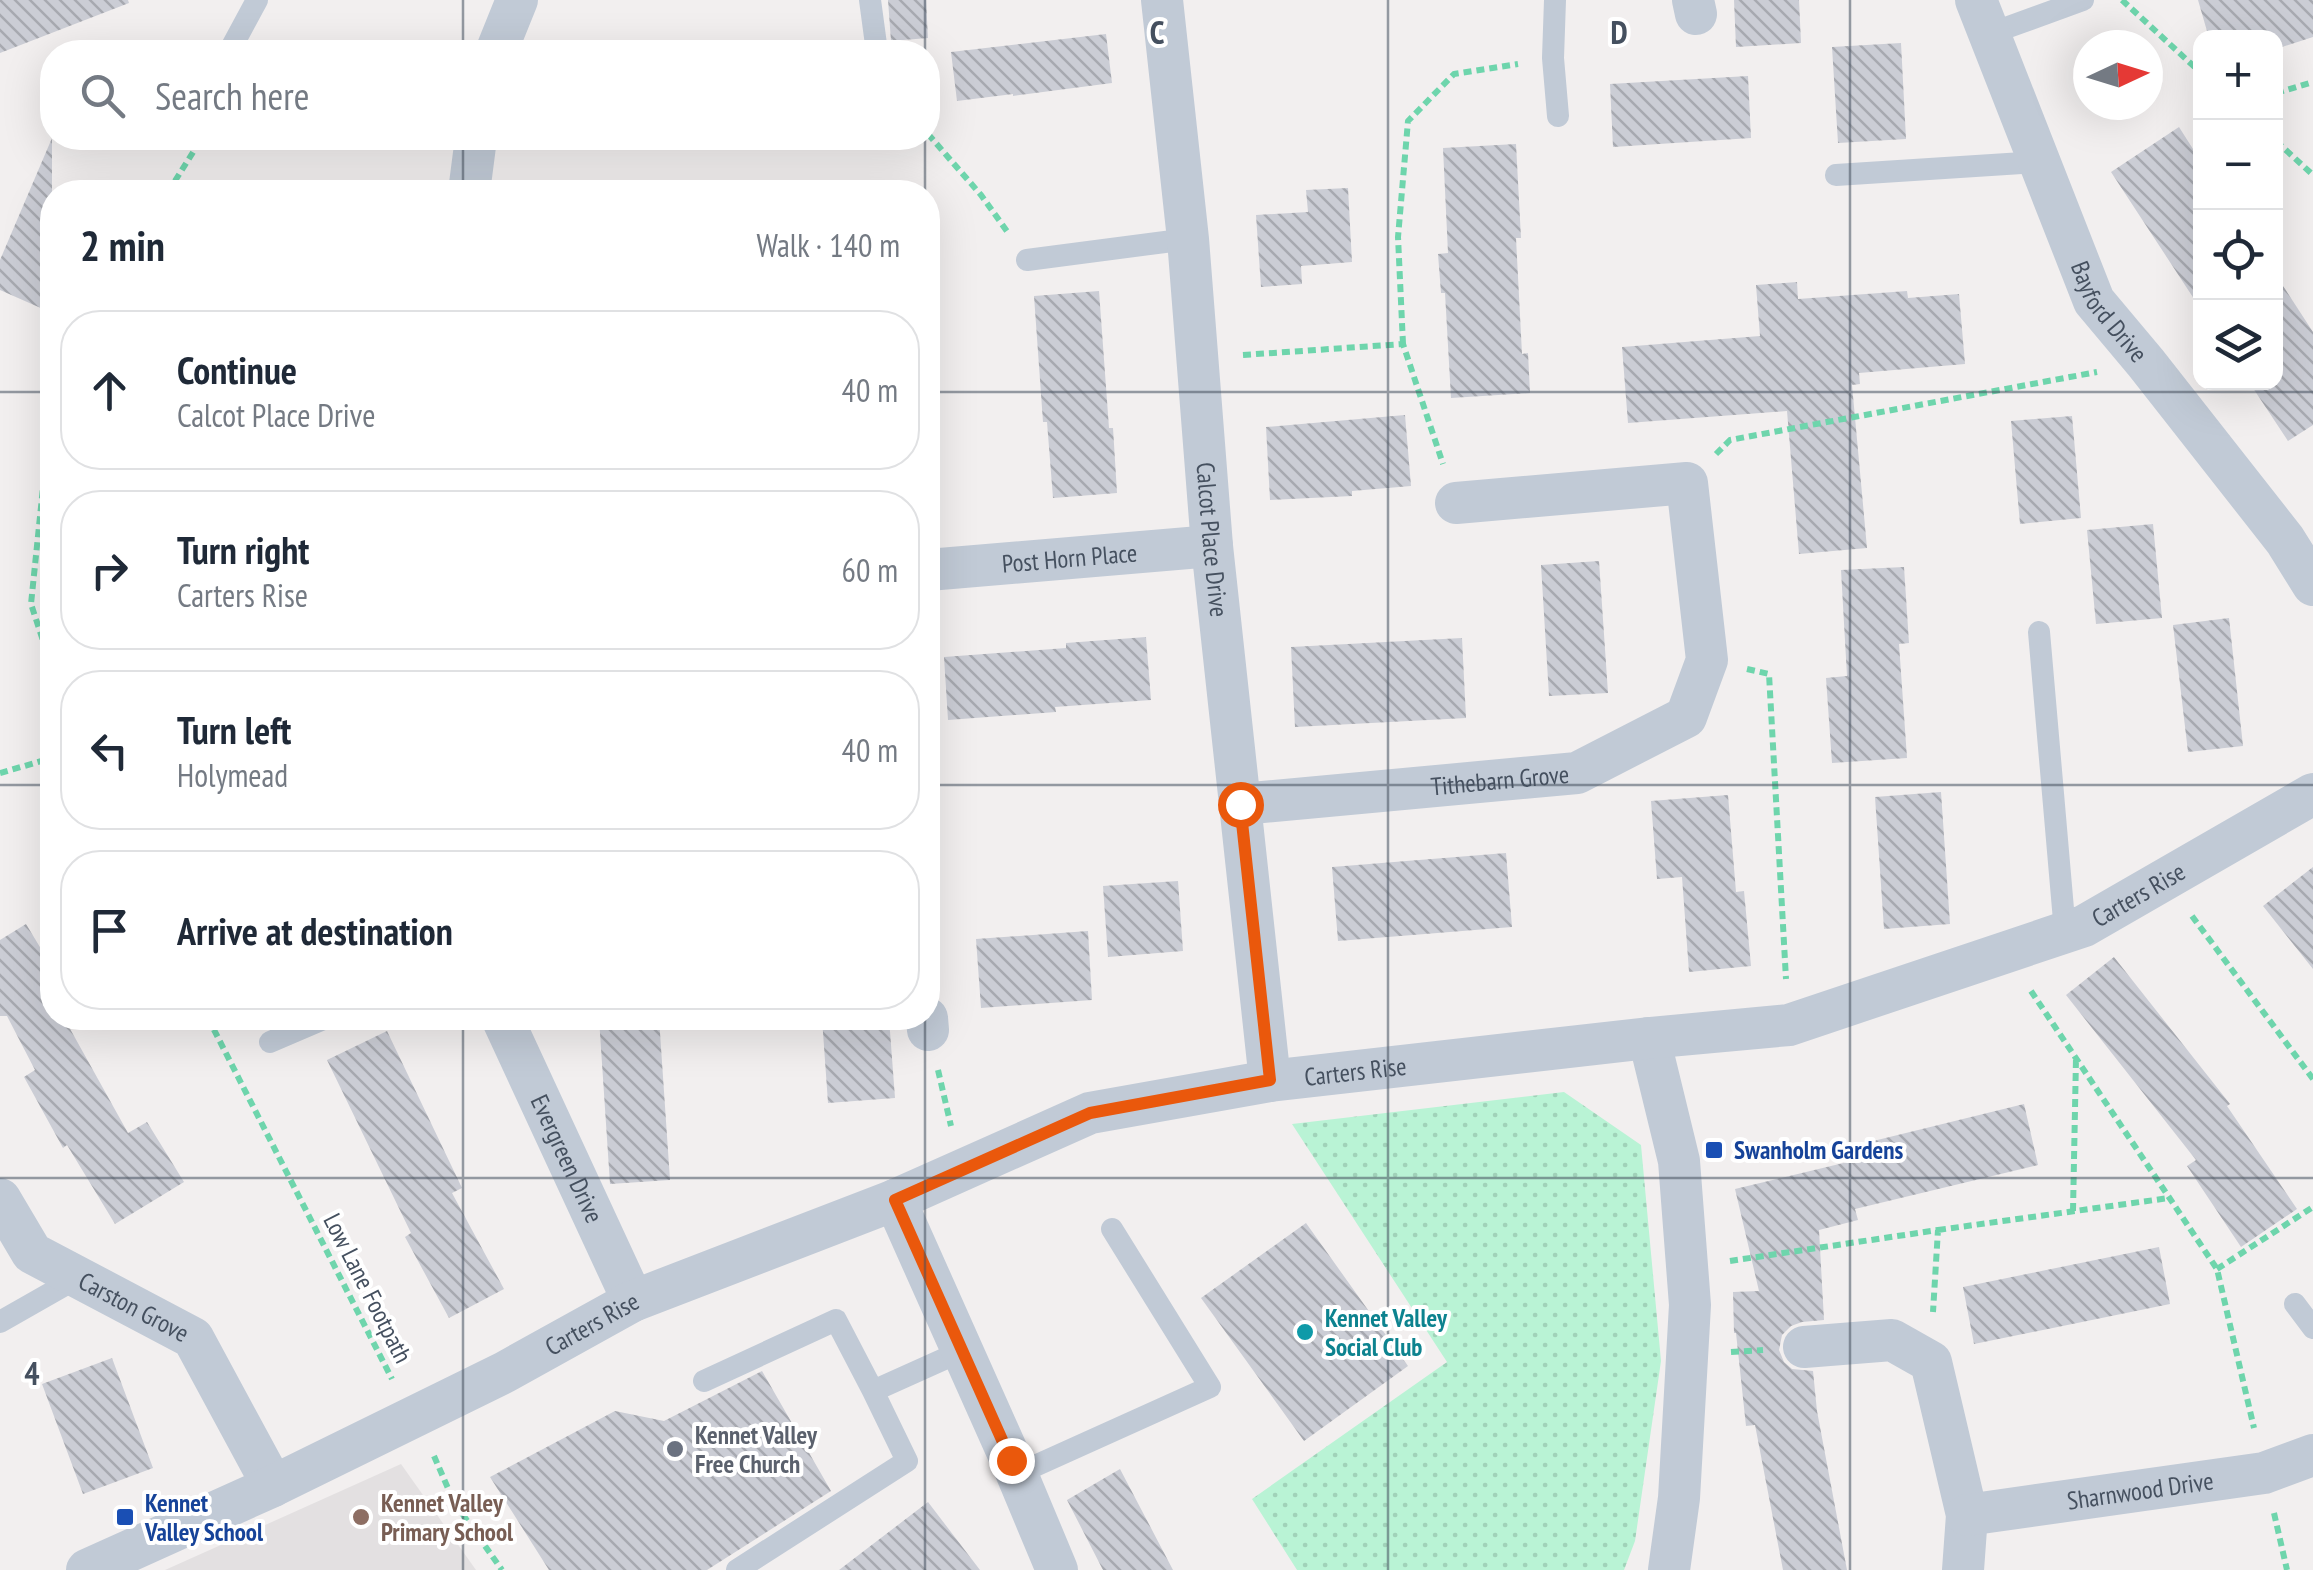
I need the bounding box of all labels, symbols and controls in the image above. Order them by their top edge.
text: C [1150,11,1165,53]
text: D [1610,11,1628,53]
north arrow [2073,30,2163,120]
map controls [2193,30,2283,390]
button: + [2193,30,2283,120]
search box [40,40,940,150]
icon: search [75,68,130,123]
text: Search here [155,71,309,120]
button: − [2193,120,2283,210]
button: locate [2193,210,2283,300]
text: 2 min [80,218,165,273]
text: Walk · 140 m [756,224,900,266]
street label: Bayford Drive [2064,256,2154,369]
button: layers [2193,300,2283,390]
text: Continue [177,345,297,394]
icon: ahead [82,363,137,418]
text: 40 m [842,369,898,411]
text: Calcot Place Drive [177,394,375,436]
street label: Calcot Place Drive [1190,461,1236,619]
text: Turn right [177,525,309,574]
street label: Post Horn Place [1001,536,1138,580]
icon: right [82,543,137,598]
text: 60 m [842,549,898,591]
text: Carters Rise [177,574,308,616]
text: Turn left [177,705,291,754]
icon: left [82,723,137,778]
text: 40 m [842,729,898,771]
text: Holymead [177,754,288,796]
street label: Tithebarn Grove [1429,758,1570,802]
route start [1218,782,1264,828]
street label: Carters Rise [2086,855,2191,934]
icon: arrive [82,903,137,958]
text: Arrive at destination [177,906,453,955]
street label: Carters Rise [1303,1050,1408,1093]
street label: Evergreen Drive [524,1090,611,1228]
place label: Swanholm Gardens [1734,1134,1904,1166]
marker: Swanholm Gardens [1703,1139,1725,1161]
street label: Low Lane Footpath [317,1208,419,1368]
street label: Carston Grove [73,1265,194,1349]
street label: Carters Rise [539,1285,645,1363]
place label: Kennet Valley Social Club [1325,1302,1448,1363]
marker: Kennet Valley Social Club [1294,1321,1316,1343]
text: 4 [24,1352,40,1394]
place label: Kennet Valley Free Church [695,1419,818,1480]
marker: Kennet Valley Free Church [664,1438,686,1460]
route end [989,1438,1035,1484]
street label: Sharnwood Drive [2065,1464,2215,1517]
place label: Kennet Valley School [144,1487,264,1548]
place label: Kennet Valley Primary School [381,1487,514,1548]
marker: Kennet Valley School [114,1506,136,1528]
marker: Kennet Valley Primary School [350,1506,372,1528]

